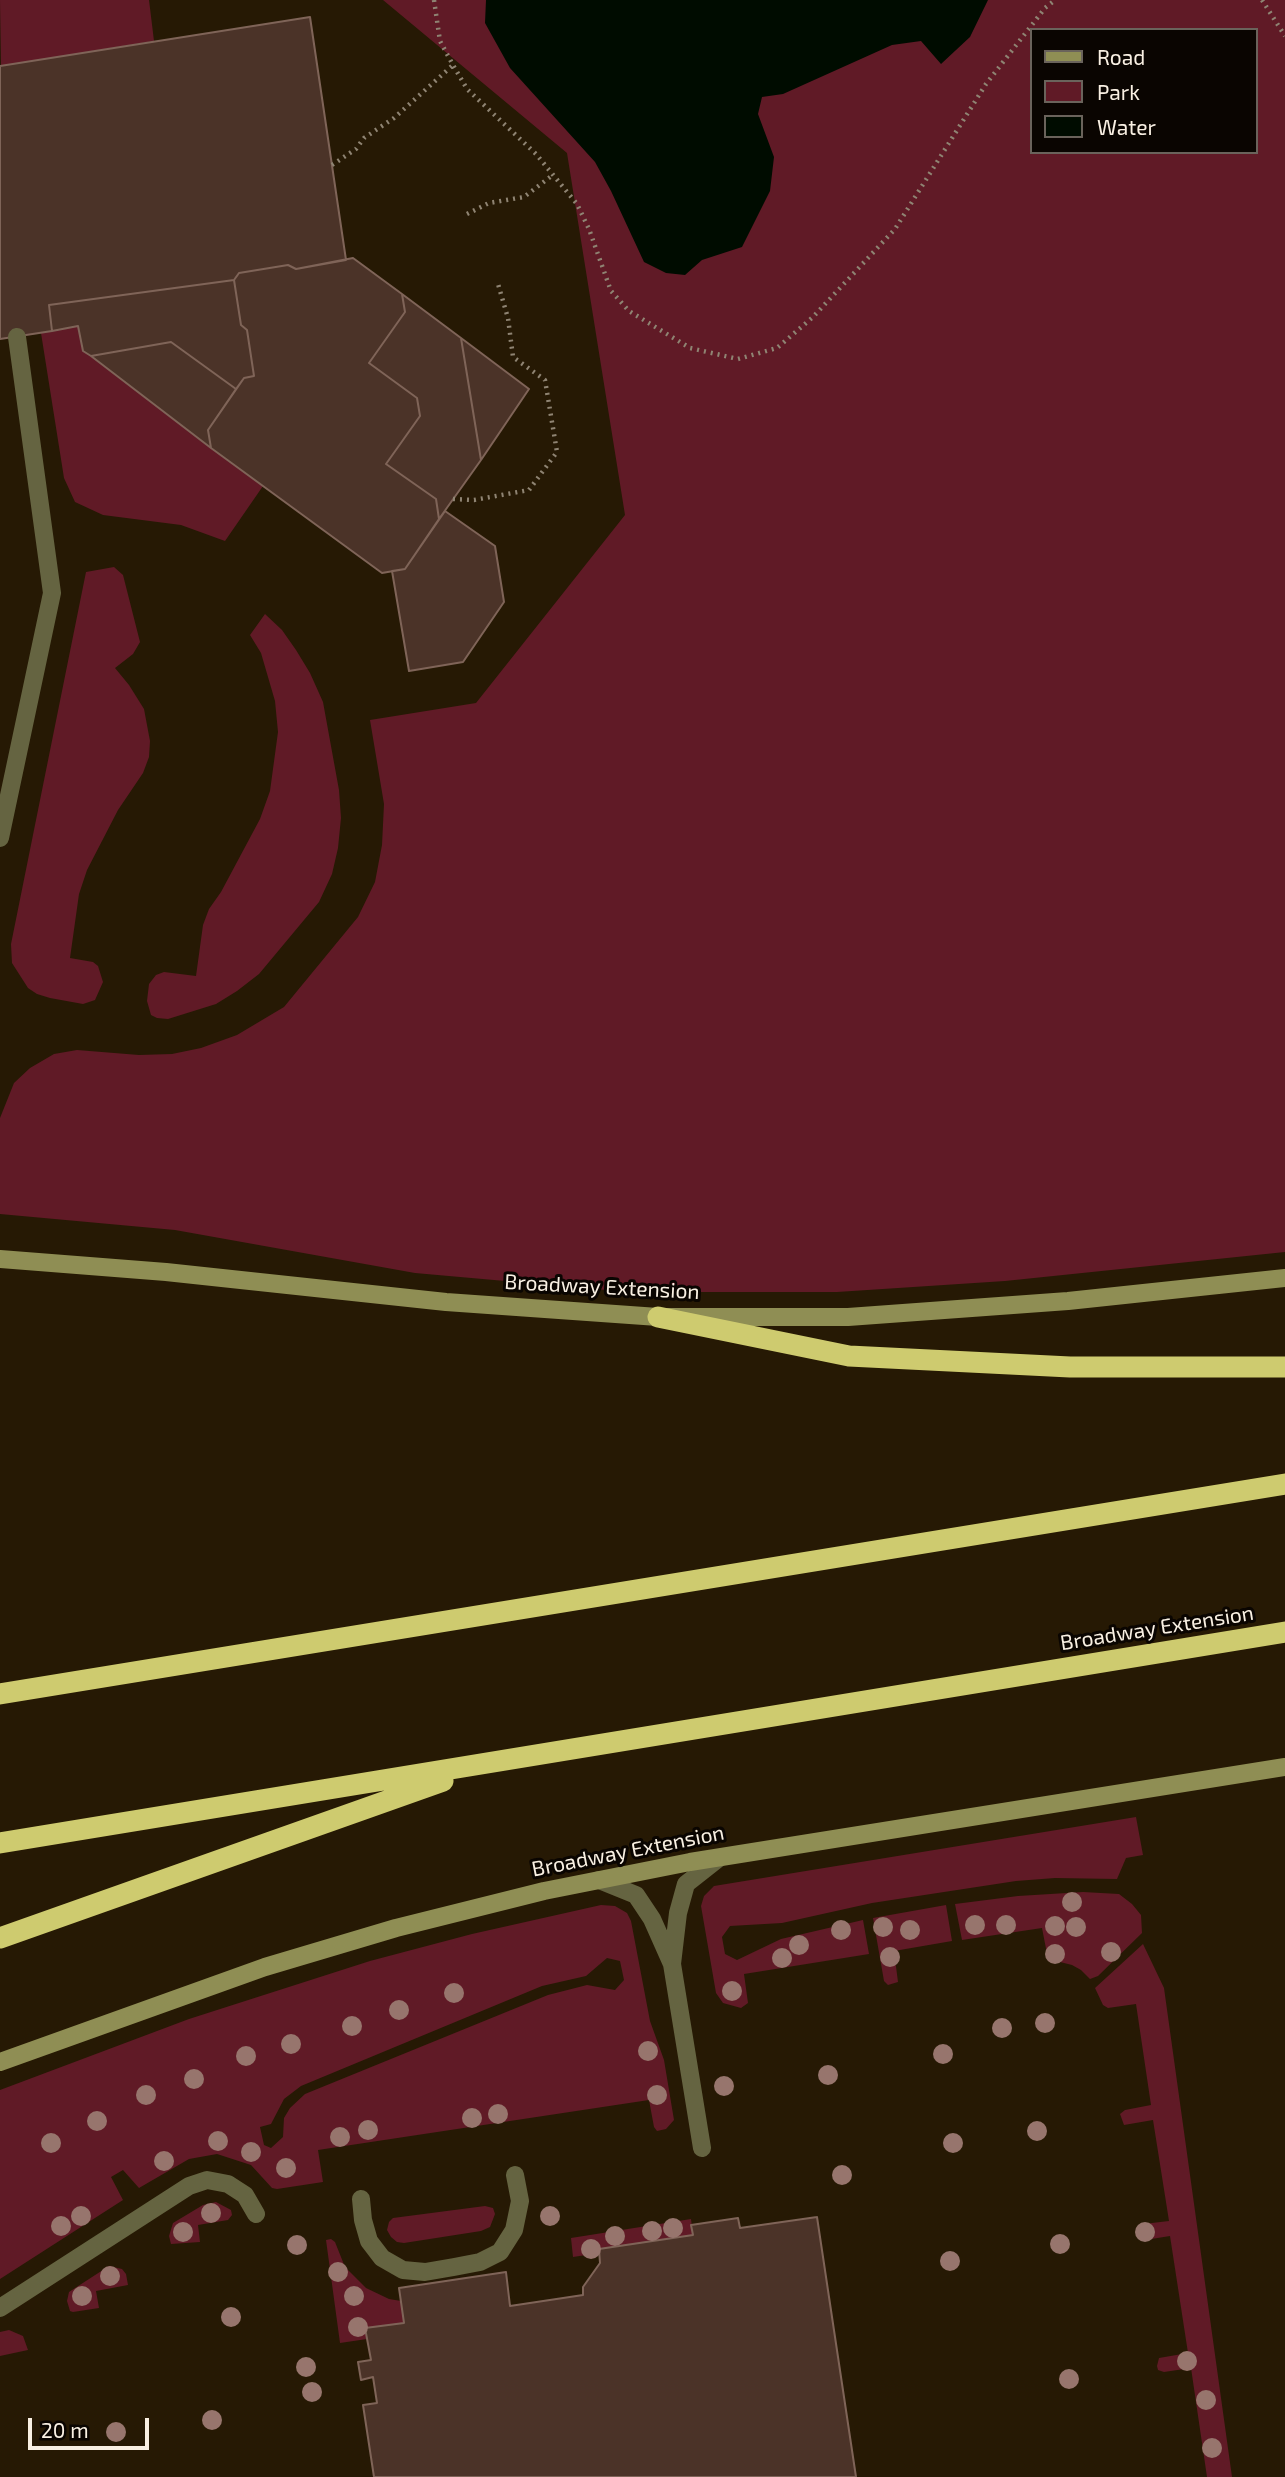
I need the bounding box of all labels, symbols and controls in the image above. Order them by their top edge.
legend [1030,28,1257,154]
text: Road [1097,44,1145,69]
text: Park [1097,79,1140,104]
text: Water [1097,114,1156,139]
street label: Broadway Extension [504,1269,700,1305]
street label: Broadway Extension [1058,1600,1256,1656]
street label: Broadway Extension [530,1820,726,1882]
scale bar [32,2404,152,2448]
text: 20 m [41,2417,89,2442]

